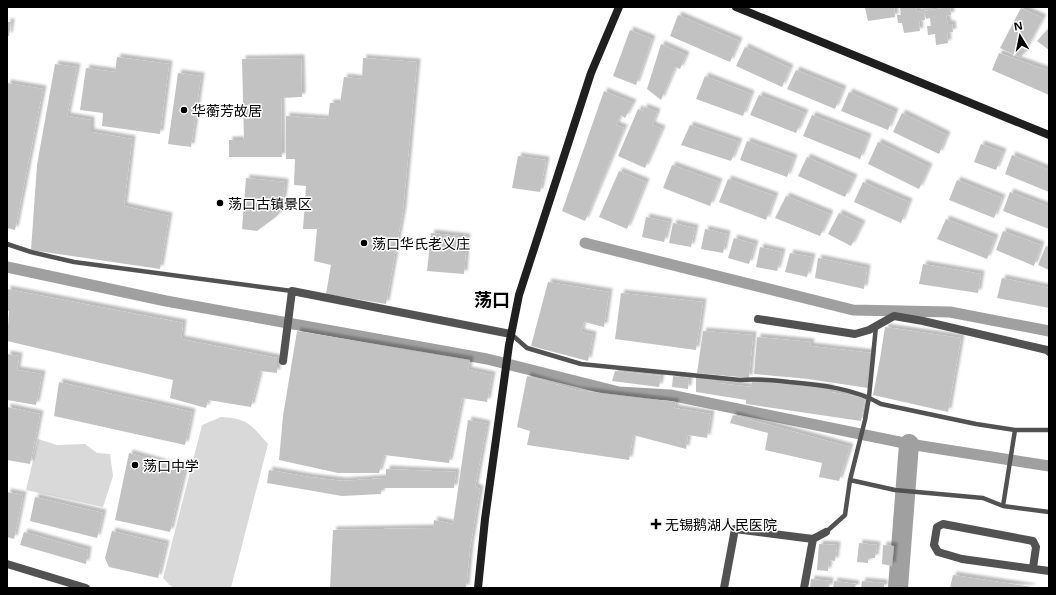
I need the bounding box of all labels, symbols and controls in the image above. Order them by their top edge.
north arrow [1000,16,1040,56]
text: N [1012,17,1024,34]
place label: 华蘅芳故居 [192,101,262,120]
marker: 华蘅芳故居 [179,105,189,115]
place label: 荡口古镇景区 [228,194,312,213]
marker: 荡口古镇景区 [215,198,225,208]
place label: 荡口华氏老义庄 [372,234,470,253]
marker: 荡口华氏老义庄 [359,238,369,248]
district label: 荡口 [474,287,510,311]
place label: 荡口中学 [143,456,199,475]
marker: 荡口中学 [130,460,140,470]
place label: 无锡鹅湖人民医院 [665,515,777,534]
marker: 无锡鹅湖人民医院 [650,518,662,530]

